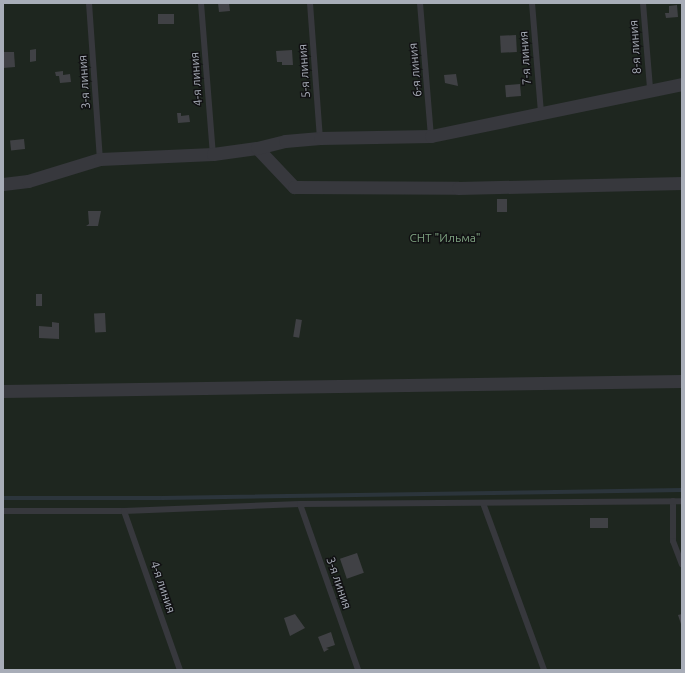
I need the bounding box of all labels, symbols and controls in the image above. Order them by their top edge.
street label: 8-я линия [626,19,644,75]
street label: 7-я линия [516,30,534,86]
street label: 6-я линия [405,42,425,98]
street label: 5-я линия [295,43,313,99]
street label: 4-я линия [187,51,205,107]
street label: 3-я линия [75,54,93,110]
park label: СНТ "Ильма" [409,231,481,245]
street label: 3-я линия [323,555,355,611]
street label: 4-я линия [147,559,179,615]

